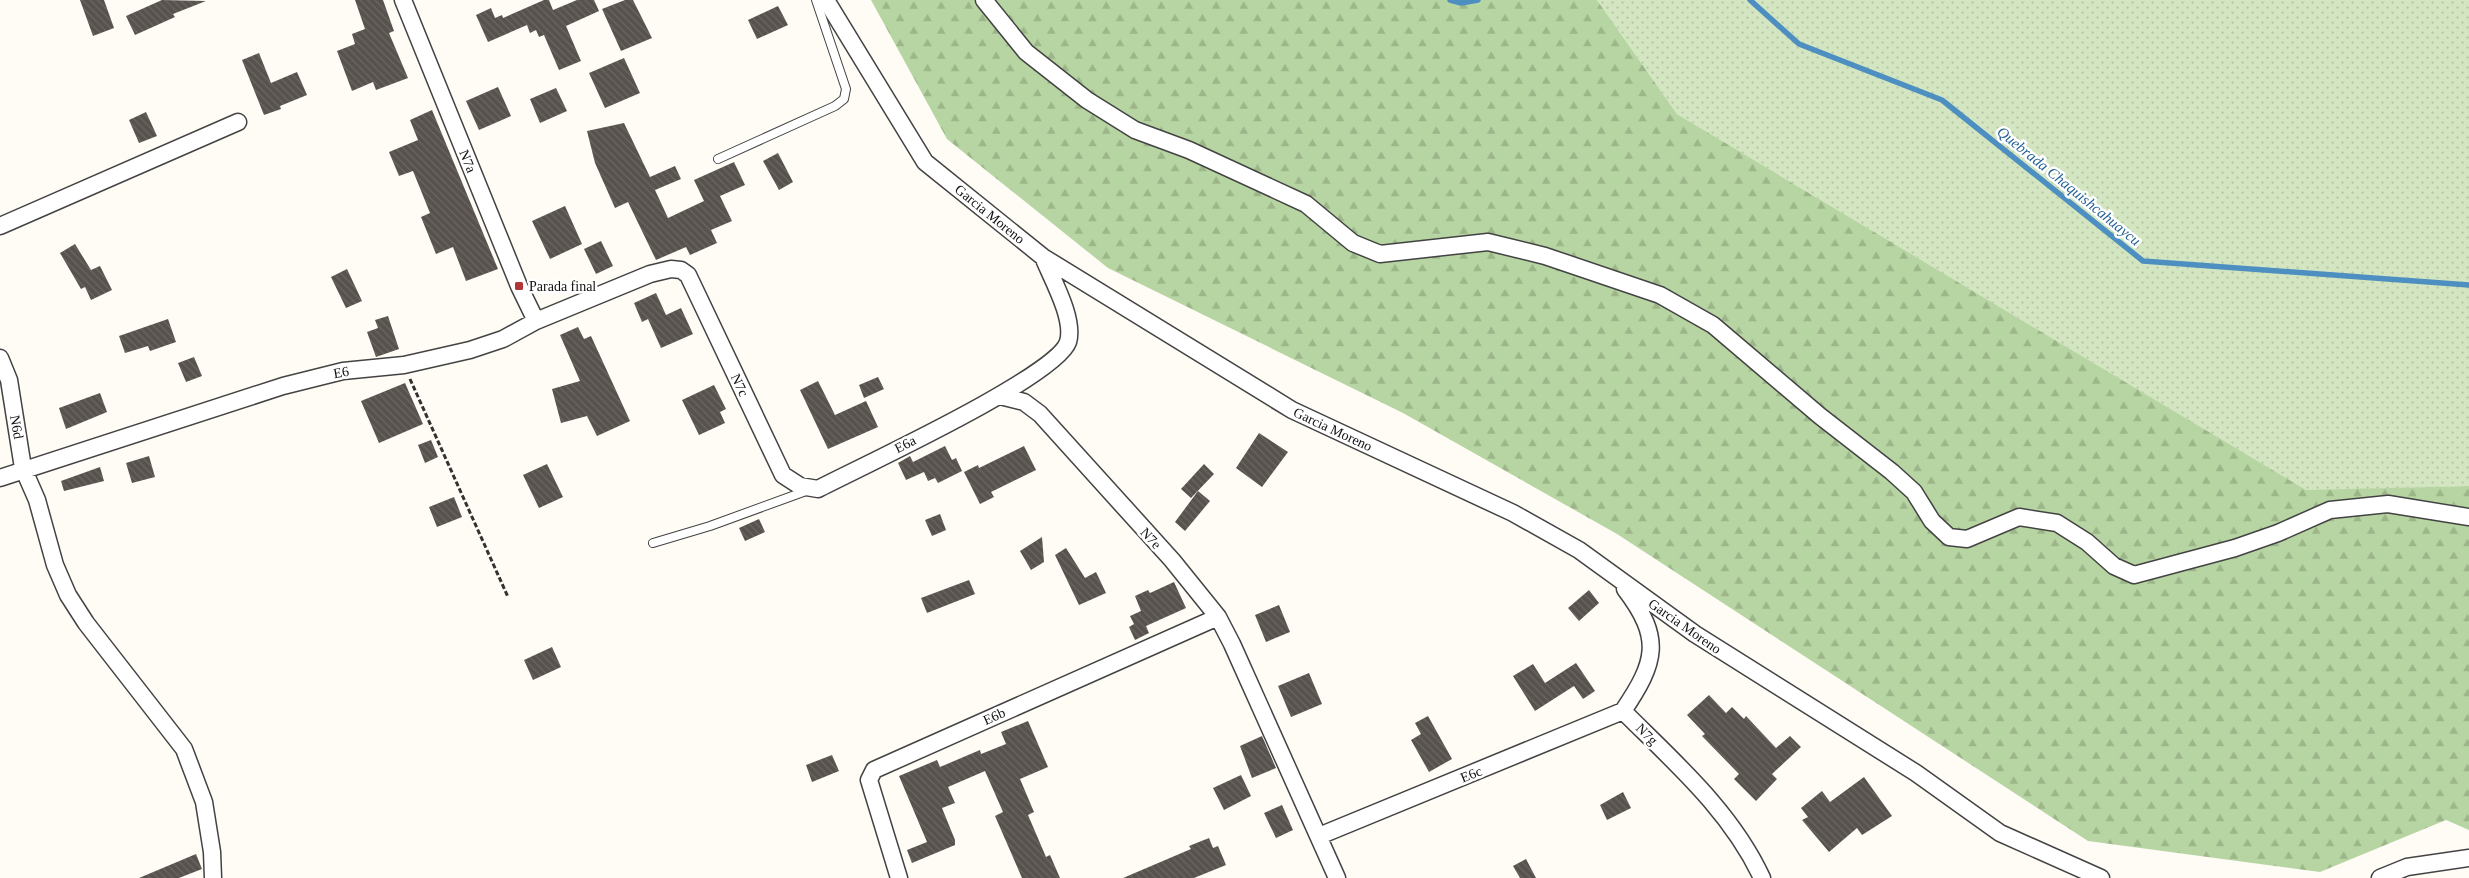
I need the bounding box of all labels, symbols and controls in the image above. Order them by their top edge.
water label: Quebrada Chaquishcahuaycu [1994,123,2144,249]
street label: N7a [456,148,479,176]
street label: Garcia Moreno [952,182,1027,247]
place label: Parada final [529,279,596,294]
marker: Parada final [513,280,525,292]
street label: E6 [332,364,350,381]
street label: N7c [728,371,751,399]
street label: Garcia Moreno [1291,405,1375,454]
street label: N6d [7,414,26,440]
street label: E6a [892,432,919,456]
street label: N7e [1137,525,1164,552]
street label: Garcia Moreno [1646,596,1724,657]
street label: E6b [981,705,1008,728]
street label: N7g [1633,721,1660,748]
street label: E6c [1458,763,1484,785]

